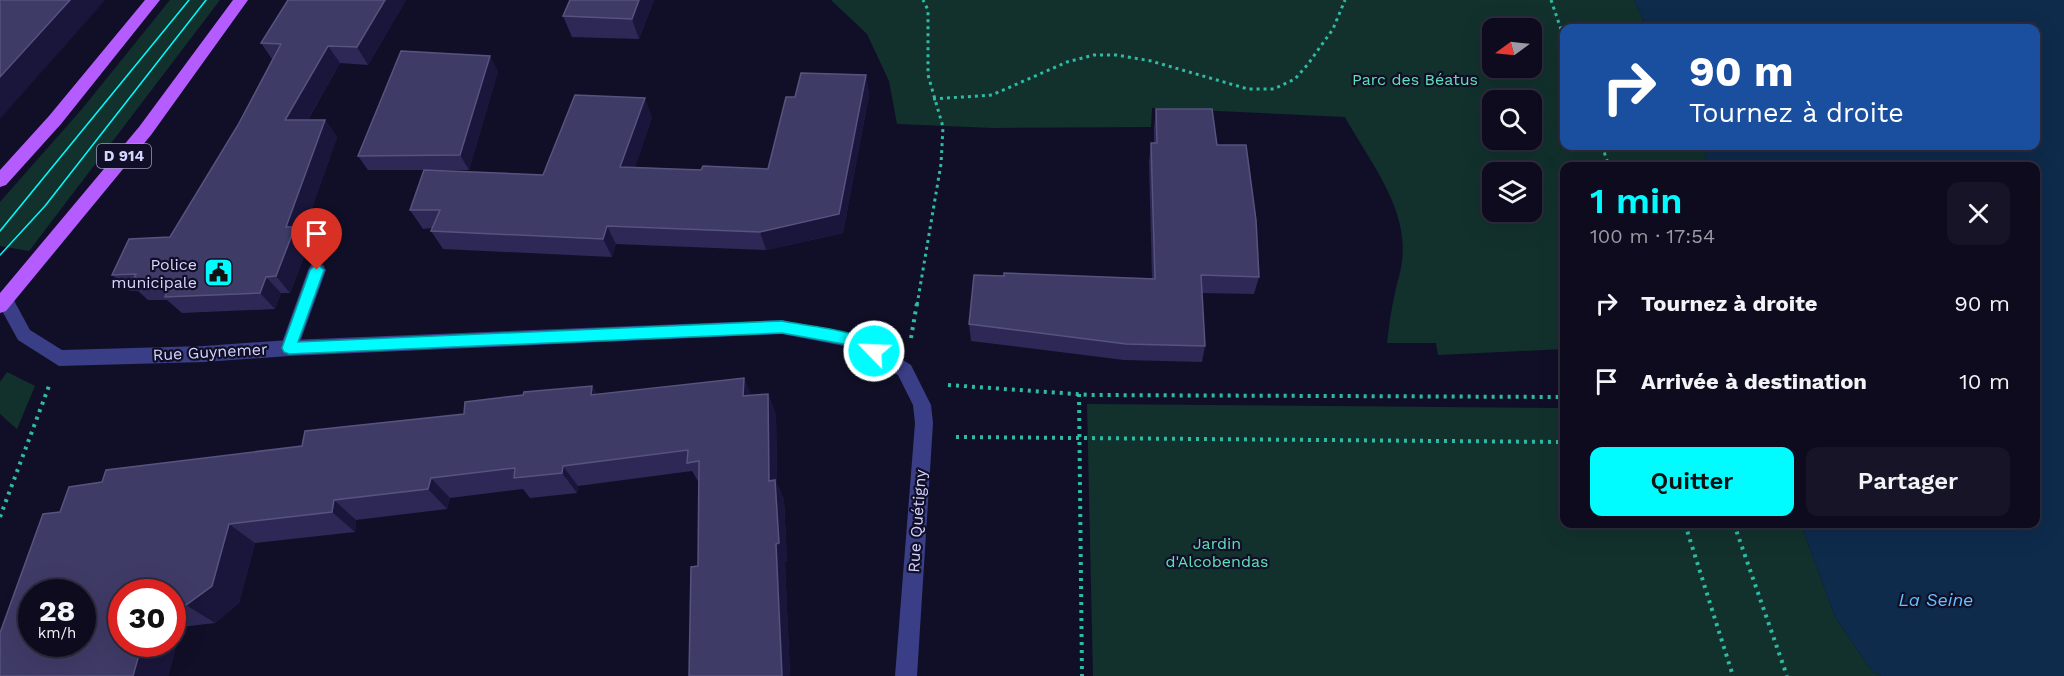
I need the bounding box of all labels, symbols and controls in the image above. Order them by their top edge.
north arrow [1482,18,1542,78]
map controls [1482,18,1542,222]
text: 90 m [1689,47,1793,96]
icon: right [1590,48,1668,126]
park label: Parc des Béatus [1352,70,1478,89]
button: search [1482,90,1542,150]
text: Tournez à droite [1689,97,1904,129]
road number: D 914 [97,144,151,168]
button: layers [1482,162,1542,222]
text: 1 min [1590,180,1682,222]
button: close [1947,182,2010,245]
pin [291,208,342,270]
icon: arrive [300,217,333,250]
text: 100 m · 17:54 [1590,224,1715,248]
place label: Police municipale [111,255,197,292]
public building icon: Police municipale [202,257,234,289]
icon: right [1590,287,1623,320]
text: Tournez à droite [1641,291,1818,316]
text: 90 m [1954,291,2010,316]
position arrow [842,319,906,383]
street label: Rue Guynemer [152,339,268,364]
icon: arrive [1590,365,1623,398]
text: Arrivée à destination [1641,369,1867,394]
text: 10 m [1959,369,2010,394]
button: Quitter [1590,447,1794,516]
button: Partager [1806,447,2010,516]
street label: Rue Quétigny [904,468,930,573]
park label: Jardin d'Alcobendas [1166,534,1268,571]
speed limit sign: 30 [108,579,186,657]
water label: La Seine [1899,589,1973,610]
text: 28 [39,593,75,628]
text: km/h [38,624,76,642]

